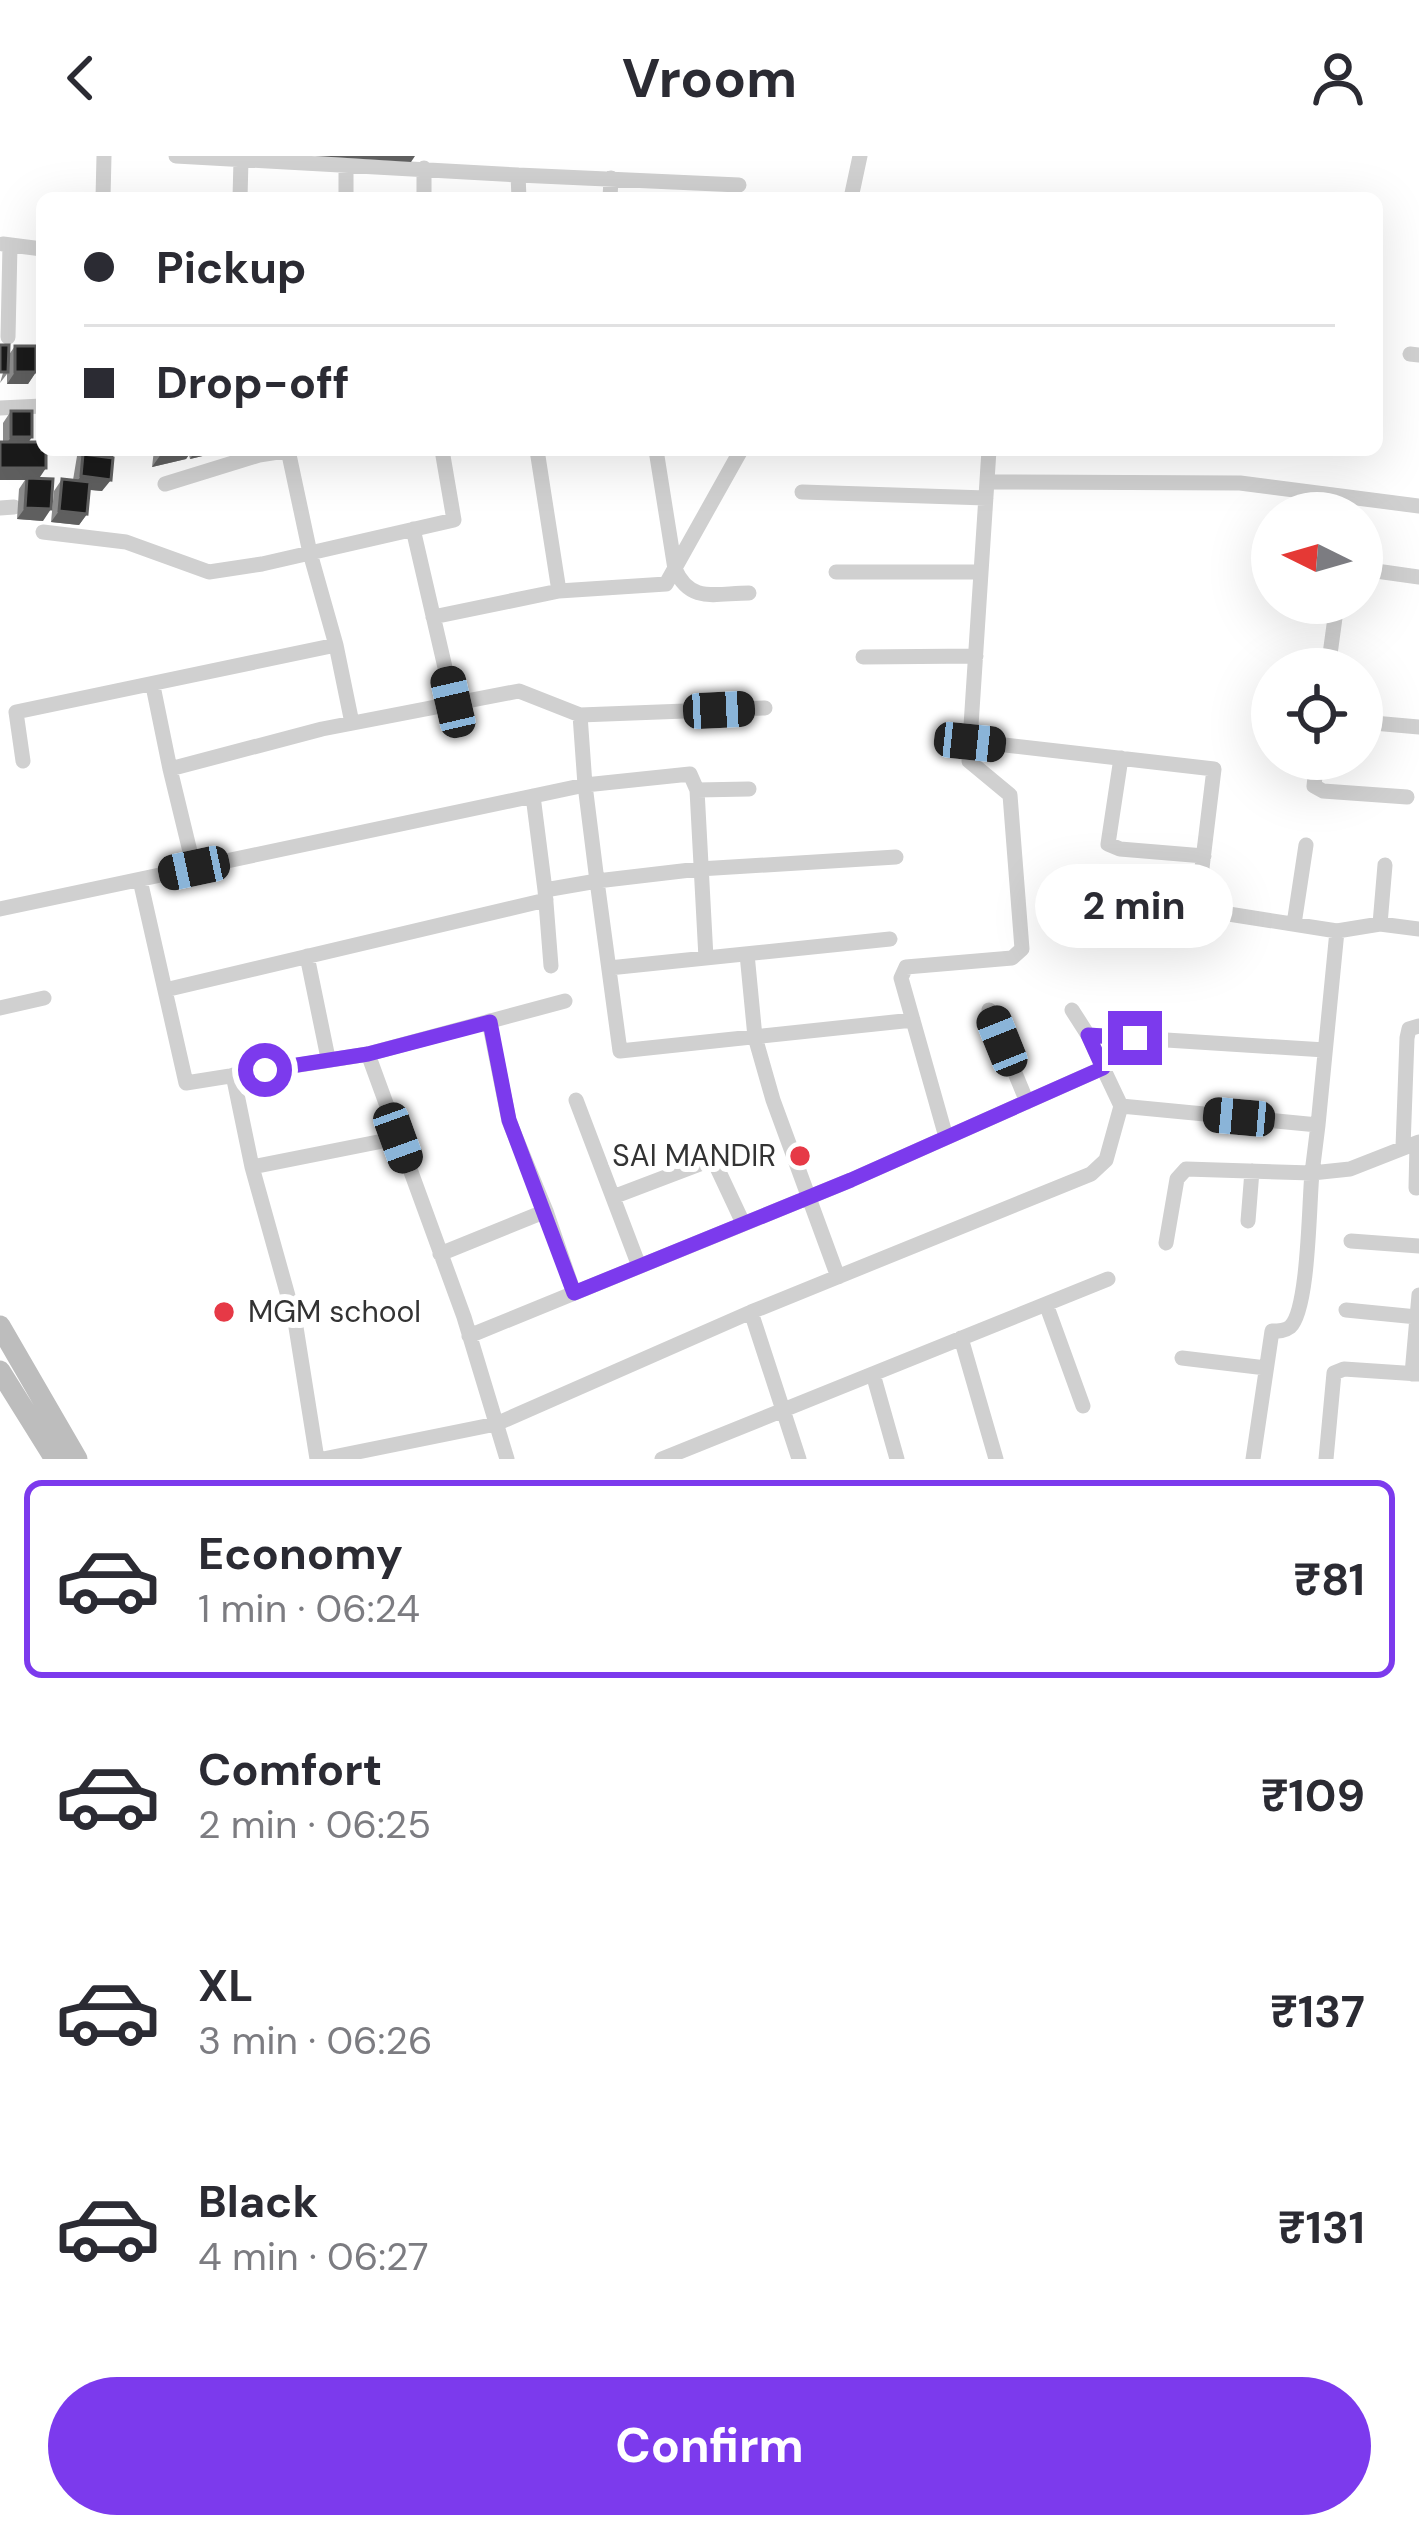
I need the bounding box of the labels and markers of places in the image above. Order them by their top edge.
place label: SAI MANDIR [612,1136,776,1175]
marker: SAI MANDIR [787,1143,813,1169]
place label: MGM school [248,1292,421,1331]
marker: MGM school [211,1299,237,1325]

